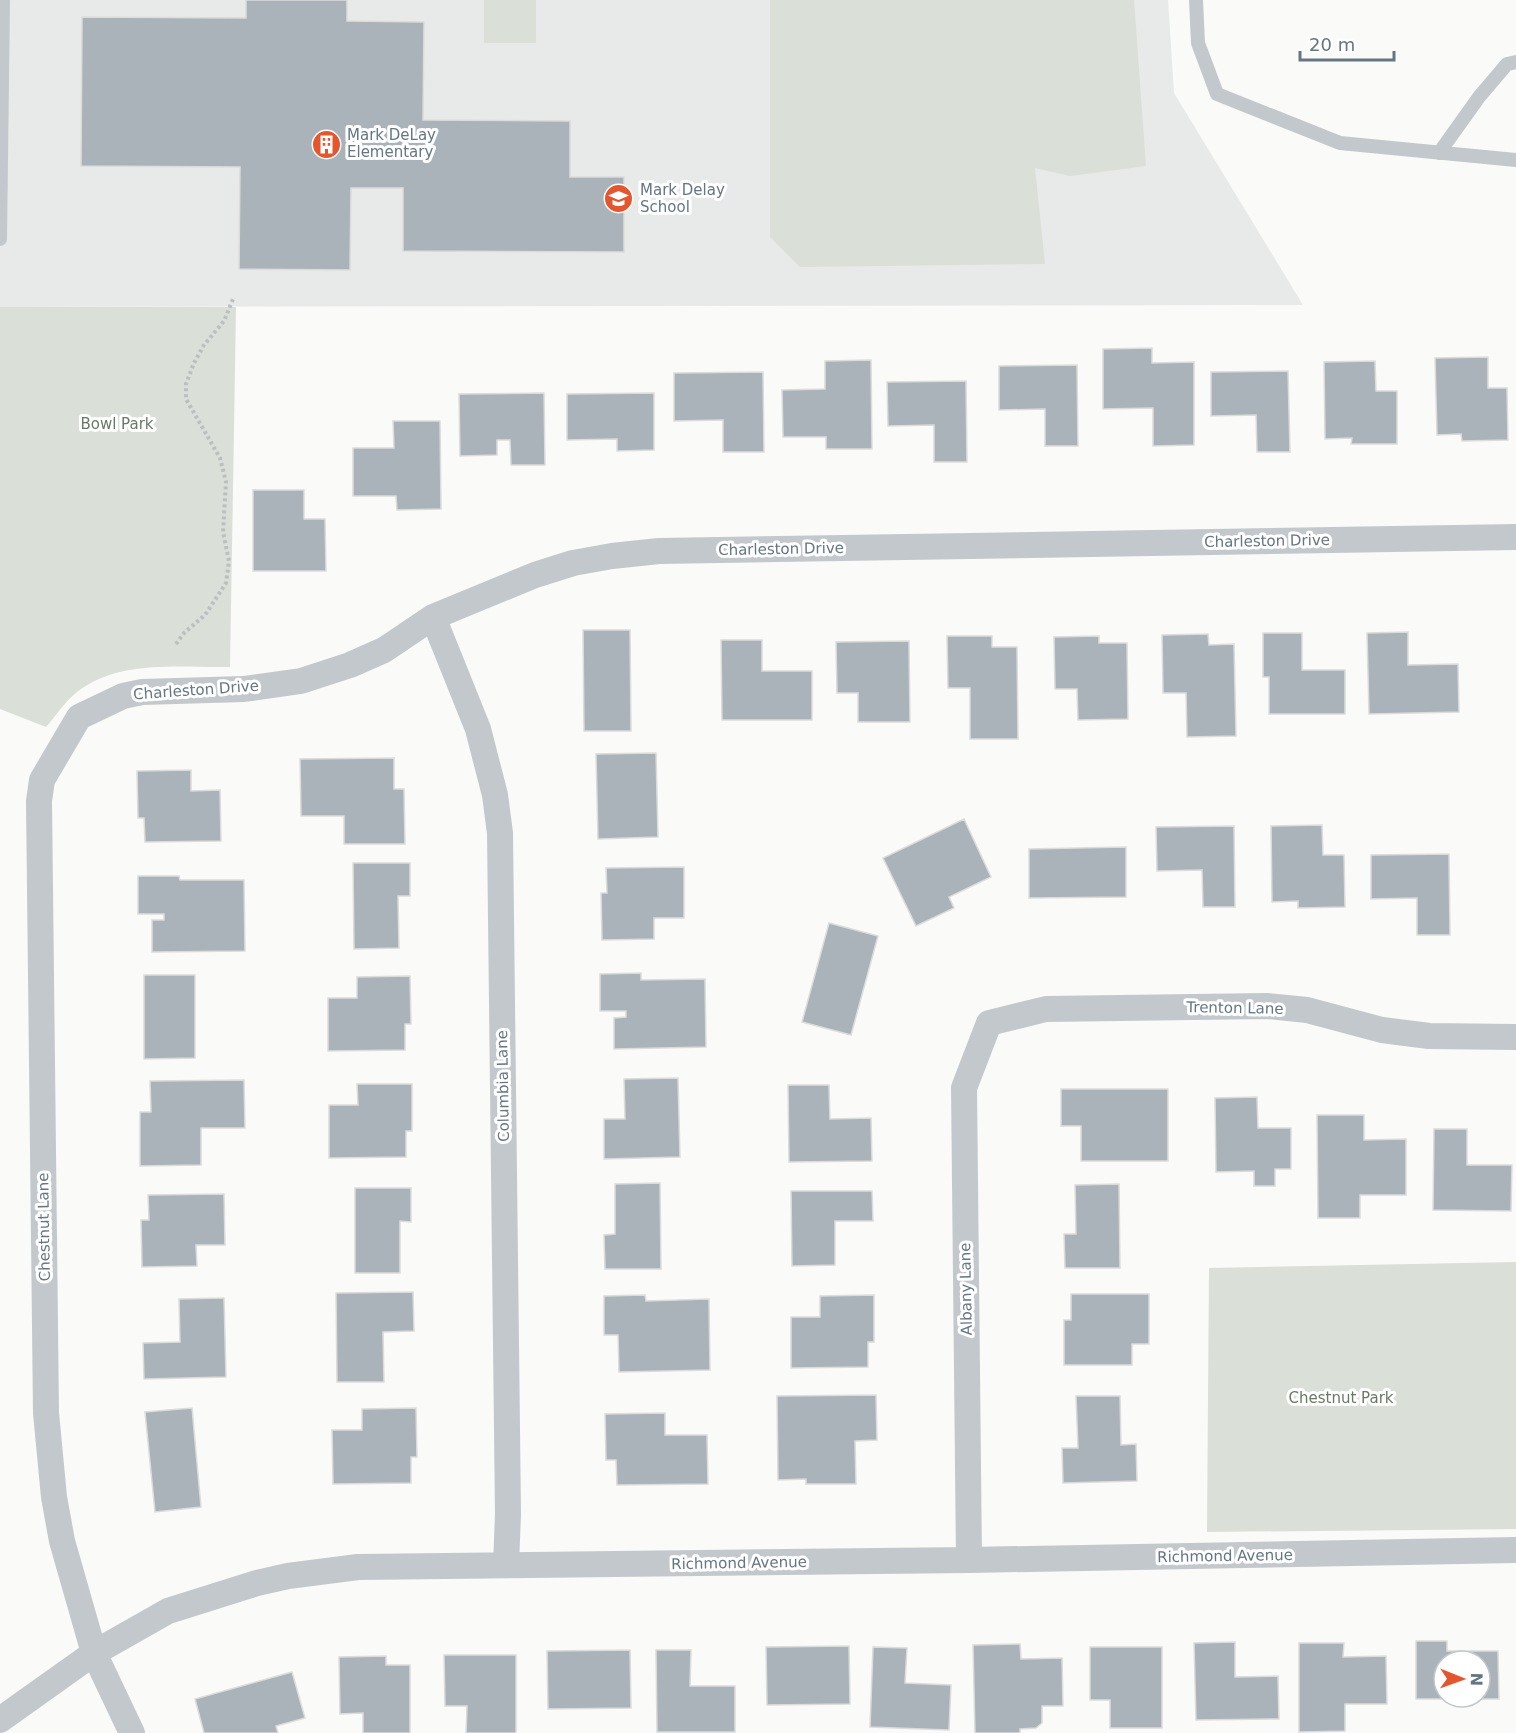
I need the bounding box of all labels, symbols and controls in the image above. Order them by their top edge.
scale bar [1300,24,1394,62]
text: 20 m [1309,34,1355,55]
place label: Mark DeLay Elementary [347,126,436,161]
building icon: Mark DeLay Elementary [310,128,342,160]
place label: Mark Delay School [640,181,725,216]
school or university icon: Mark Delay School [603,183,635,215]
park label: Bowl Park [80,415,154,433]
street label: Charleston Drive [1204,531,1330,551]
street label: Charleston Drive [718,539,844,559]
street label: Charleston Drive [133,677,259,703]
street label: Trenton Lane [1185,998,1284,1018]
street label: Columbia Lane [493,1030,513,1142]
street label: Chestnut Lane [34,1172,54,1282]
street label: Albany Lane [956,1243,976,1335]
park label: Chestnut Park [1289,1389,1394,1407]
street label: Richmond Avenue [1157,1546,1293,1566]
street label: Richmond Avenue [671,1553,807,1573]
north arrow [1432,1649,1492,1709]
text: N [1467,1672,1486,1686]

